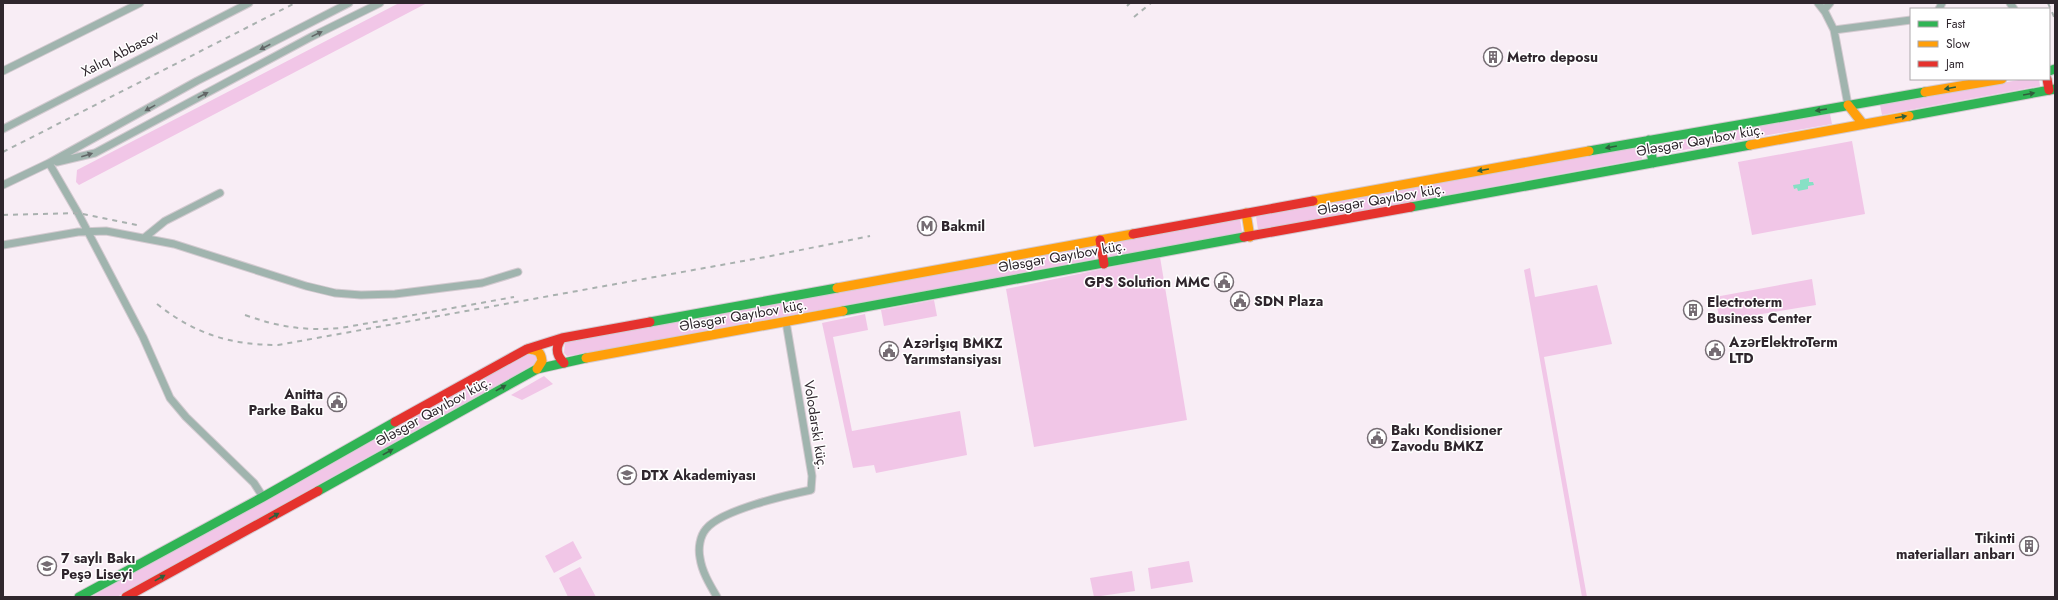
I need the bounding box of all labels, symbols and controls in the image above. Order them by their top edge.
legend [1910,8,2050,80]
text: Fast [1946,15,1965,33]
street label: Xalıq Abbasov [78,24,163,81]
one-way arrow [312,31,323,37]
text: Slow [1946,35,1971,53]
one-way arrow [259,43,270,50]
building icon: Metro deposu [1482,46,1504,68]
place label: Metro deposu [1507,47,1598,67]
text: Jam [1944,55,1964,73]
one-way arrow [1944,85,1956,91]
one-way arrow [2023,91,2035,97]
one-way arrow [197,92,208,98]
one-way arrow [144,104,156,111]
one-way arrow [1815,107,1828,113]
one-way arrow [1895,114,1907,120]
street label: Ələsgər Qayıbov küç. [1634,119,1766,161]
one-way arrow [1605,144,1617,150]
one-way arrow [82,152,94,158]
one-way arrow [1477,167,1489,173]
street label: Ələsgər Qayıbov küç. [1315,178,1447,220]
metro station icon: Bakmil [916,215,938,237]
place label: Bakmil [941,216,985,236]
street label: Ələsgər Qayıbov küç. [996,235,1128,277]
public building icon: GPS Solution MMC [1213,271,1235,293]
place label: GPS Solution MMC [1085,272,1210,292]
public building icon: SDN Plaza [1229,290,1251,312]
place label: SDN Plaza [1254,291,1323,311]
place label: Electroterm Business Center [1707,292,1812,328]
street label: Ələsgər Qayıbov küç. [677,294,809,336]
building icon: Electroterm Business Center [1682,299,1704,321]
place label: AzərElektroTerm LTD [1728,332,1838,368]
place label: Azərİşıq BMKZ Yarımstansiyası [902,333,1003,369]
public building icon: AzərElektroTerm LTD [1704,339,1726,361]
public building icon: Azərİşıq BMKZ Yarımstansiyası [878,340,900,362]
street label: Ələsgər Qayıbov küç. [371,371,495,451]
street label: Volodarski küç. [799,379,833,471]
place label: Anitta Parke Baku [248,384,323,420]
one-way arrow [495,385,507,392]
public building icon: Anitta Parke Baku [326,391,348,413]
place label: Bakı Kondisioner Zavodu BMKZ [1391,420,1503,456]
public building icon: Bakı Kondisioner Zavodu BMKZ [1366,427,1388,449]
one-way arrow [382,449,393,455]
school or university icon: DTX Akademiyası [616,464,638,486]
place label: DTX Akademiyası [641,465,756,485]
one-way arrow [268,512,280,519]
place label: Tikinti materialları anbarı [1896,528,2015,564]
building icon: Tikinti materialları anbarı [2018,535,2040,557]
place label: 7 saylı Bakı Peşə Liseyi [61,548,135,584]
school or university icon: 7 saylı Bakı Peşə Liseyi [36,555,58,577]
one-way arrow [154,575,166,581]

